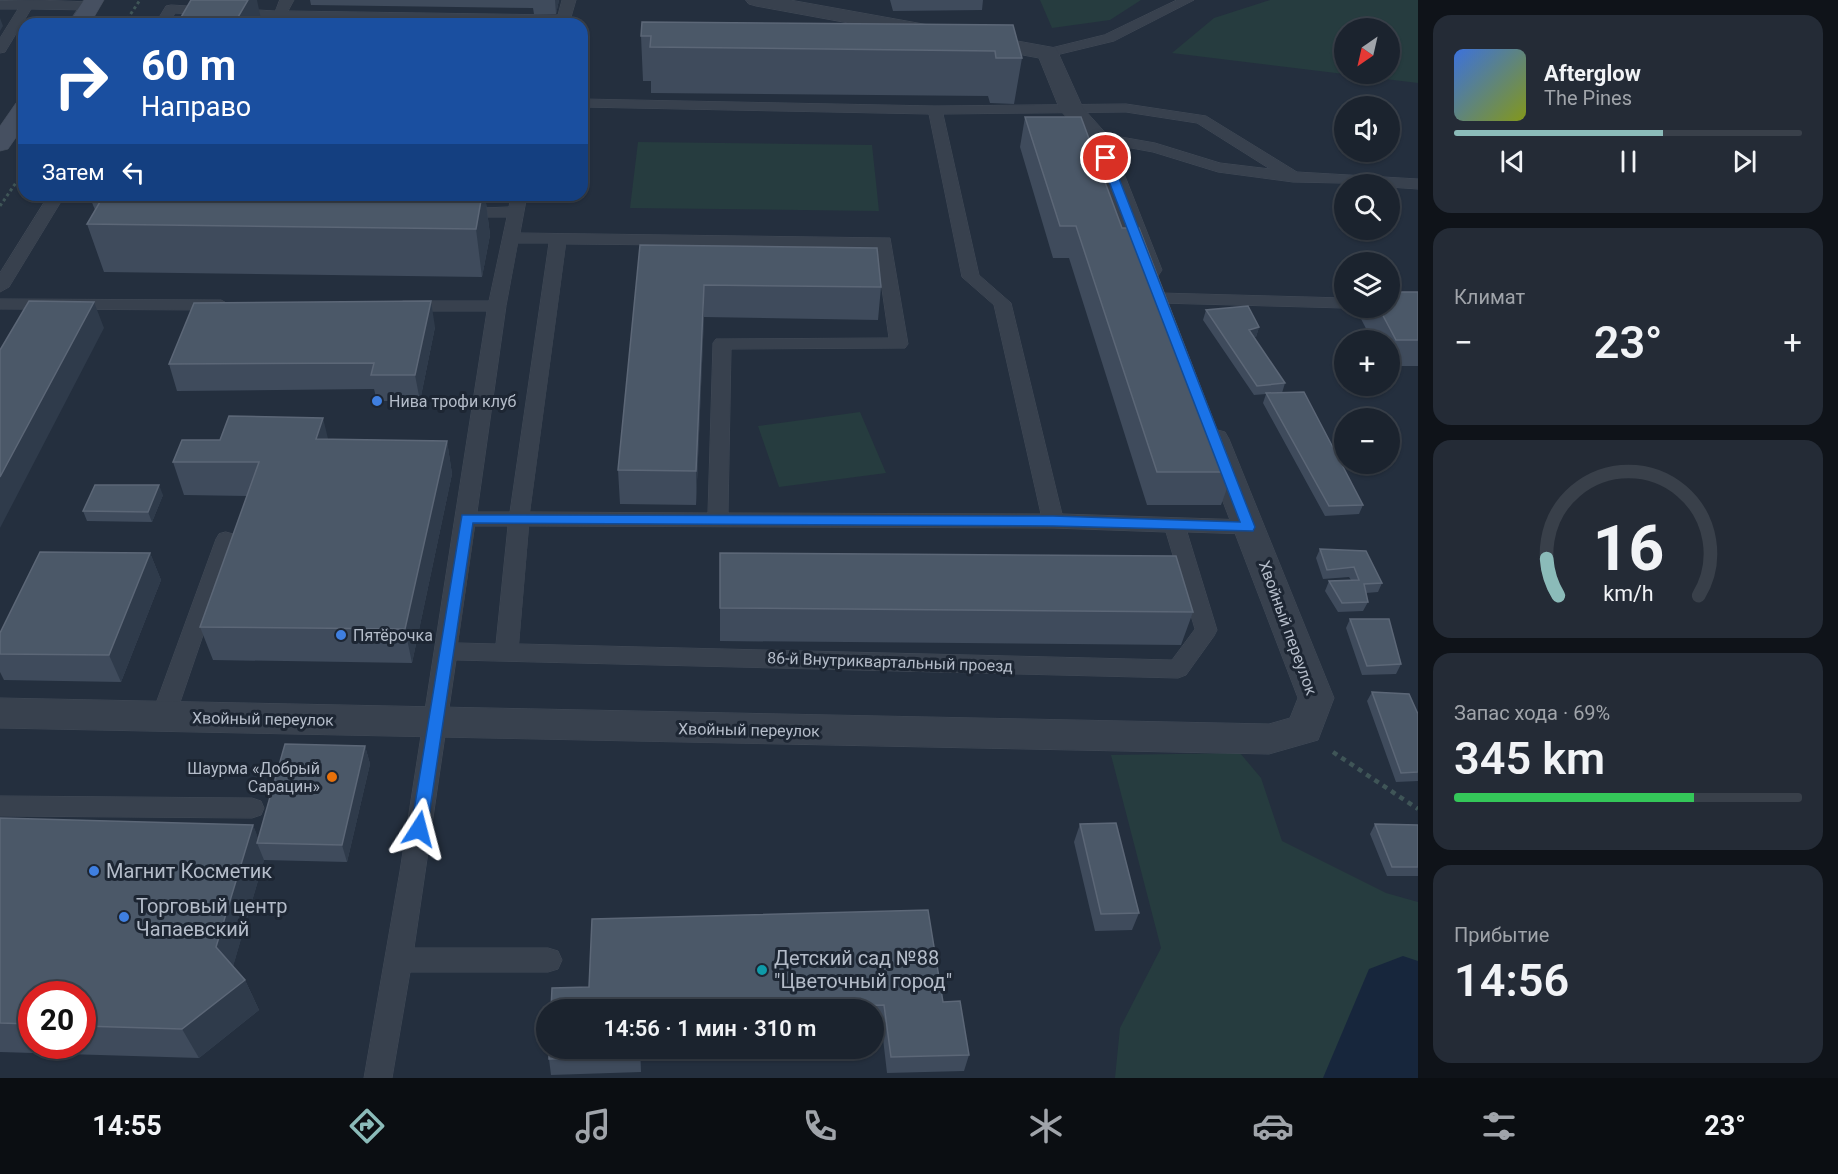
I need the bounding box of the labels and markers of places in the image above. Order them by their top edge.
pin [1080,132,1131,183]
place label: Нива трофи клуб [389,392,517,411]
marker: Нива трофи клуб [370,394,384,408]
place label: Пятёрочка [353,626,433,645]
marker: Пятёрочка [334,628,348,642]
place label: Шаурма «Добрый Сарацин» [187,759,320,796]
marker: Шаурма «Добрый Сарацин» [325,770,339,784]
place label: Магнит Косметик [106,859,272,883]
marker: Магнит Косметик [87,864,101,878]
place label: Торговый центр Чапаевский [136,894,288,941]
marker: Торговый центр Чапаевский [117,910,131,924]
place label: Детский сад №88 "Цветочный город" [774,946,952,993]
marker: Детский сад №88 "Цветочный город" [755,963,769,977]

